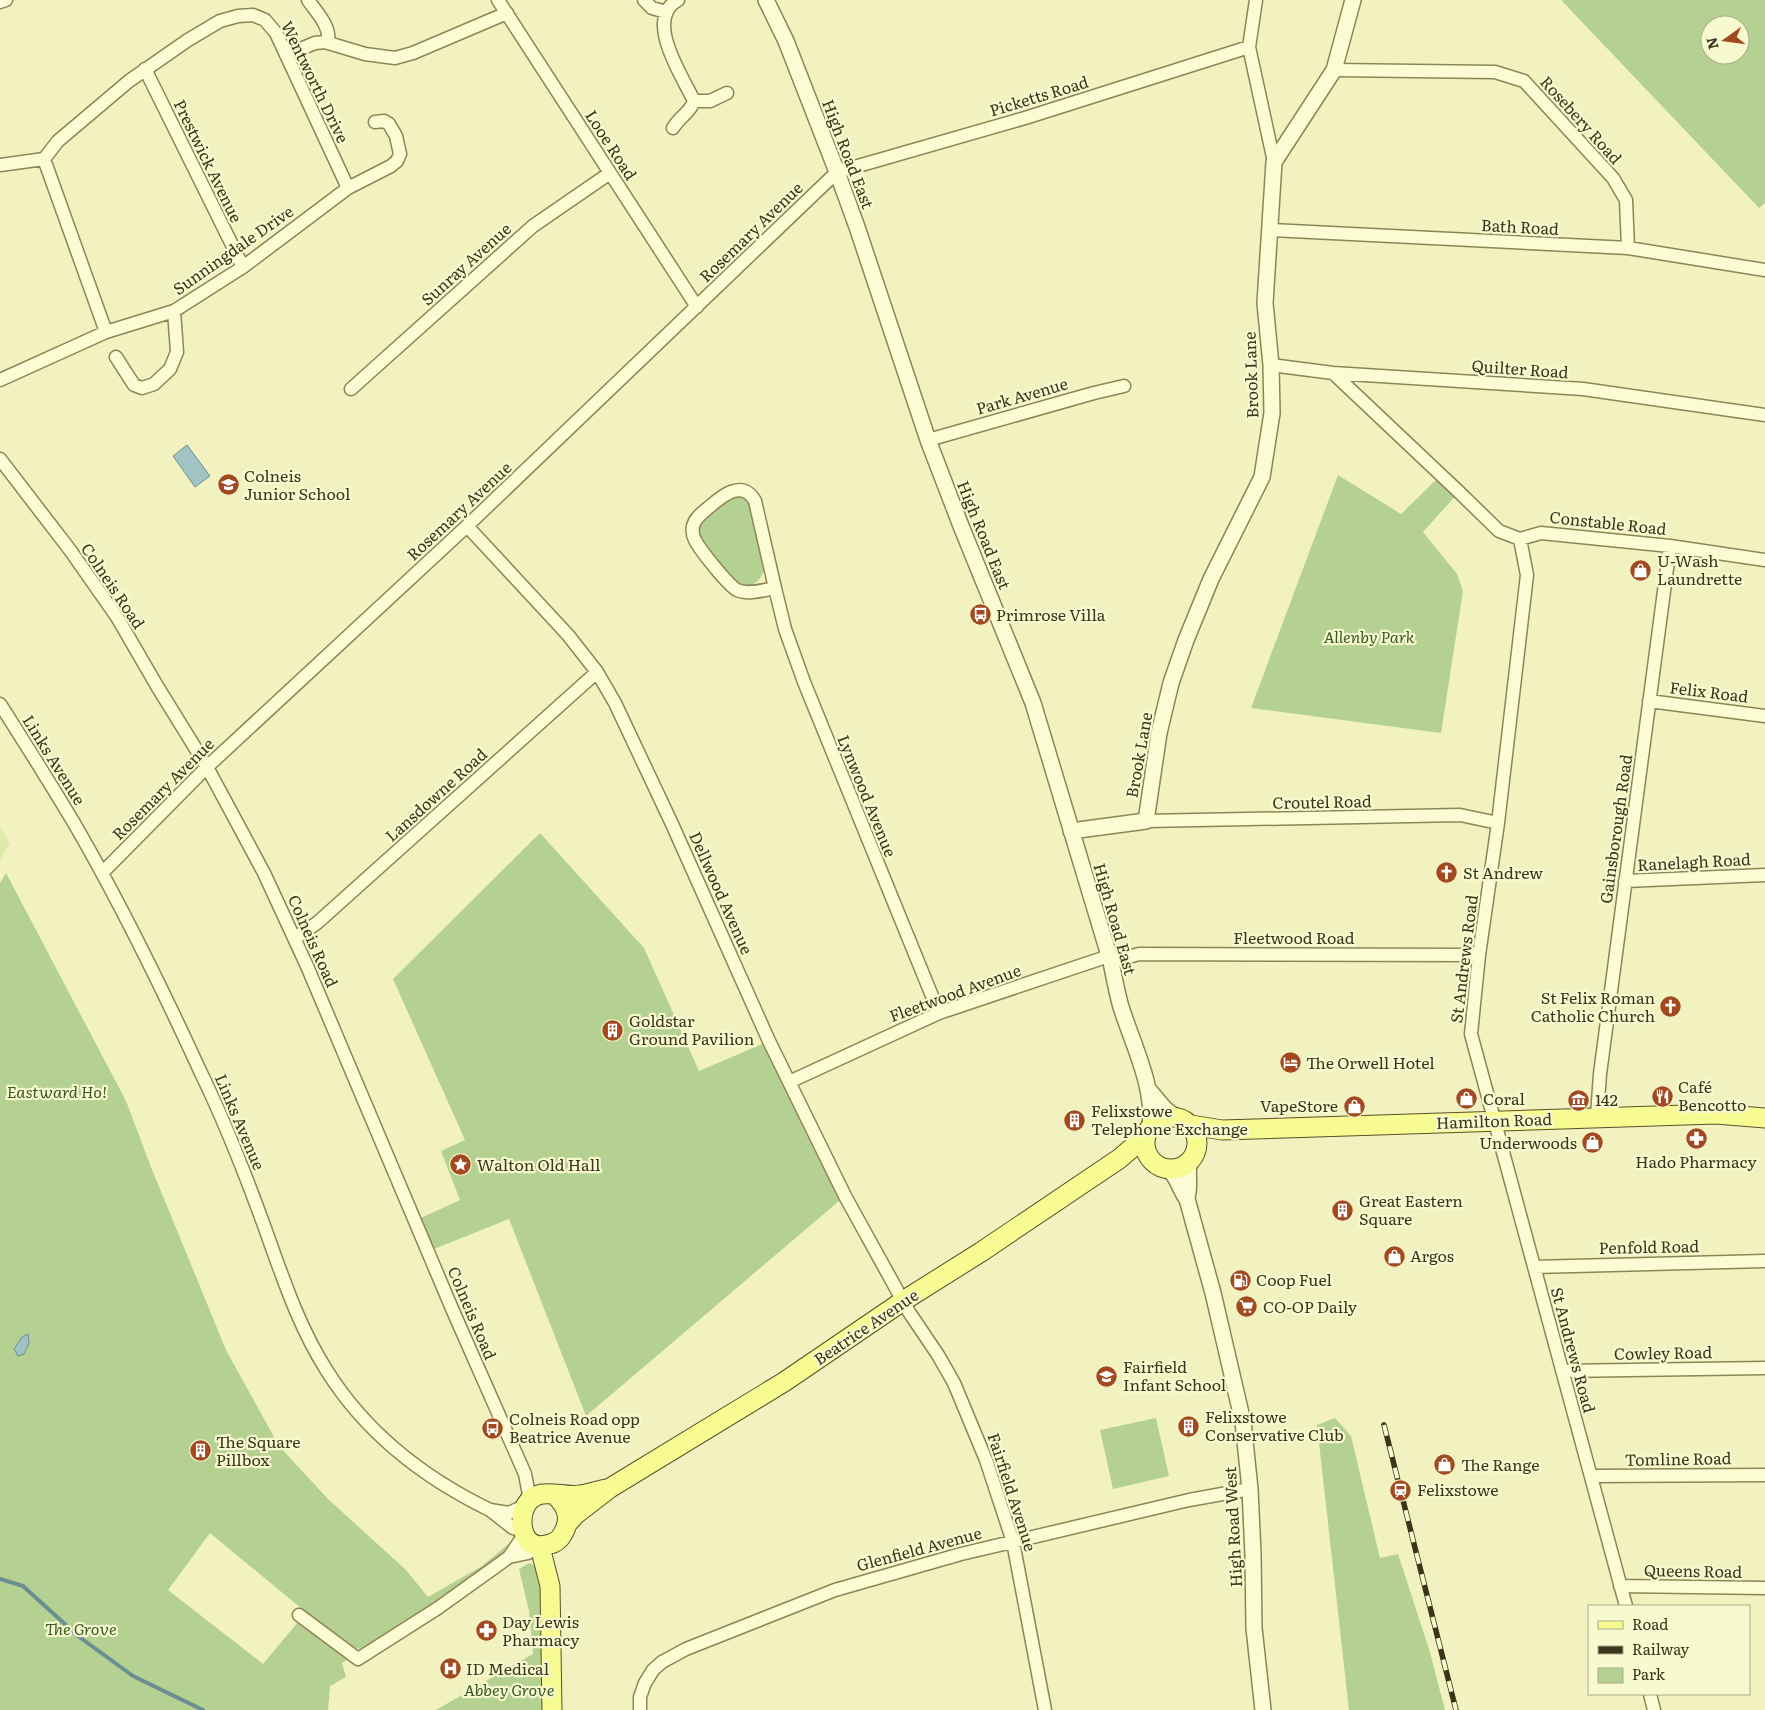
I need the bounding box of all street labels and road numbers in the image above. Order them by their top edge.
street label: Wentworth Drive [276,17,356,147]
street label: Picketts Road [986,69,1091,121]
street label: Rosebery Road [1535,70,1628,169]
street label: Prestwick Avenue [169,95,249,226]
street label: High Road East [817,95,881,212]
street label: Looe Road [580,105,644,184]
street label: Rosemary Avenue [693,175,807,287]
street label: Sunningdale Drive [167,199,298,300]
street label: Bath Road [1481,212,1560,240]
street label: Sunray Avenue [415,216,516,310]
street label: Brook Lane [1236,331,1264,419]
street label: Quilter Road [1471,353,1569,383]
street label: Park Avenue [973,370,1070,420]
street label: Rosemary Avenue [400,455,516,565]
street label: High Road East [952,477,1018,593]
street label: Constable Road [1548,504,1668,540]
street label: Colneis Road [76,538,152,633]
street label: Felix Road [1668,674,1750,708]
street label: Links Avenue [18,710,92,809]
street label: Brook Lane [1119,710,1157,800]
street label: Lynwood Avenue [832,731,903,860]
street label: Rosemary Avenue [106,732,219,845]
street label: Lansdowne Road [379,742,492,847]
street label: Gainsborough Road [1593,752,1637,905]
street label: Croutel Road [1272,788,1372,814]
street label: Dellwood Avenue [684,827,760,958]
street label: Ranelagh Road [1637,846,1752,876]
street label: High Road East [1089,860,1144,978]
street label: Colneis Road [283,890,345,991]
street label: St Andrews Road [1443,893,1483,1024]
street label: Fleetwood Road [1233,925,1355,949]
street label: Fleetwood Avenue [885,957,1024,1027]
street label: Links Avenue [210,1070,272,1173]
street label: Hamilton Road [1436,1106,1553,1134]
street label: Penfold Road [1599,1233,1700,1259]
street label: Colneis Road [443,1262,503,1363]
street label: Beatrice Avenue [808,1282,923,1370]
street label: St Andrews Road [1546,1284,1602,1415]
street label: Cowley Road [1614,1339,1713,1365]
street label: Fairfield Avenue [982,1429,1043,1554]
street label: Tomline Road [1624,1445,1732,1471]
street label: High Road West [1217,1465,1247,1588]
street label: Glenfield Avenue [853,1520,984,1576]
street label: Queens Road [1644,1557,1743,1583]

